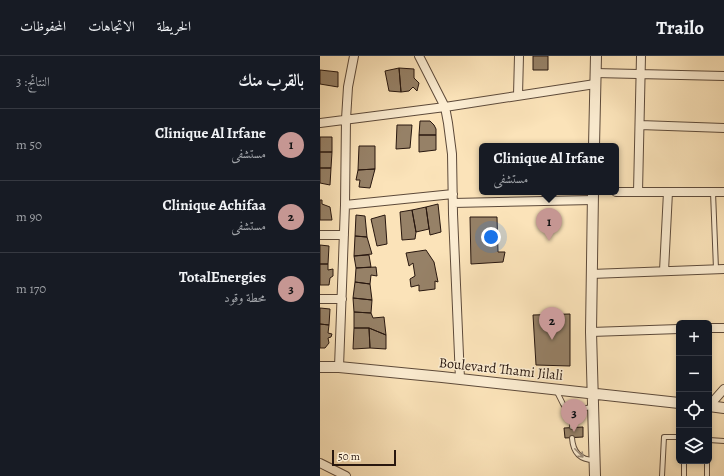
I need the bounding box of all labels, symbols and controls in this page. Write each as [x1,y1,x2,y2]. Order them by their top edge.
text: Trailo [656,15,704,41]
text: المحفوظات [20,17,66,36]
text: الاتجاهات [88,17,135,36]
text: الخريطة [157,17,191,36]
text: بالقرب منك [238,69,304,92]
text: النتائج: 3 [16,73,50,90]
text: Clinique Al Irfane [155,123,266,143]
text: 50 m [16,136,42,153]
text: 1 [289,136,293,153]
popup [479,143,619,195]
text: مستشفى [231,145,266,162]
text: Clinique Al Irfane [494,148,604,168]
text: مستشفى [494,170,528,187]
text: Clinique Achifaa [163,195,266,215]
text: 90 m [16,208,42,225]
text: 2 [288,208,294,225]
pin: 1 [536,208,562,241]
text: مستشفى [231,217,266,234]
your location [481,227,501,247]
text: TotalEnergies [179,267,266,287]
text: 170 m [16,280,46,297]
text: 3 [288,280,294,297]
text: محطة وقود [224,289,266,306]
pin: 2 [539,307,565,340]
map controls [676,320,712,464]
button: + [676,320,712,356]
street label: Boulevard Thami Jilali [438,353,564,385]
button: − [676,356,712,392]
button: locate [676,392,712,428]
pin: 3 [561,399,587,432]
button: layers [676,428,712,464]
scale bar [332,448,396,467]
text: 50 m [338,449,360,464]
one-way arrow [574,449,584,458]

